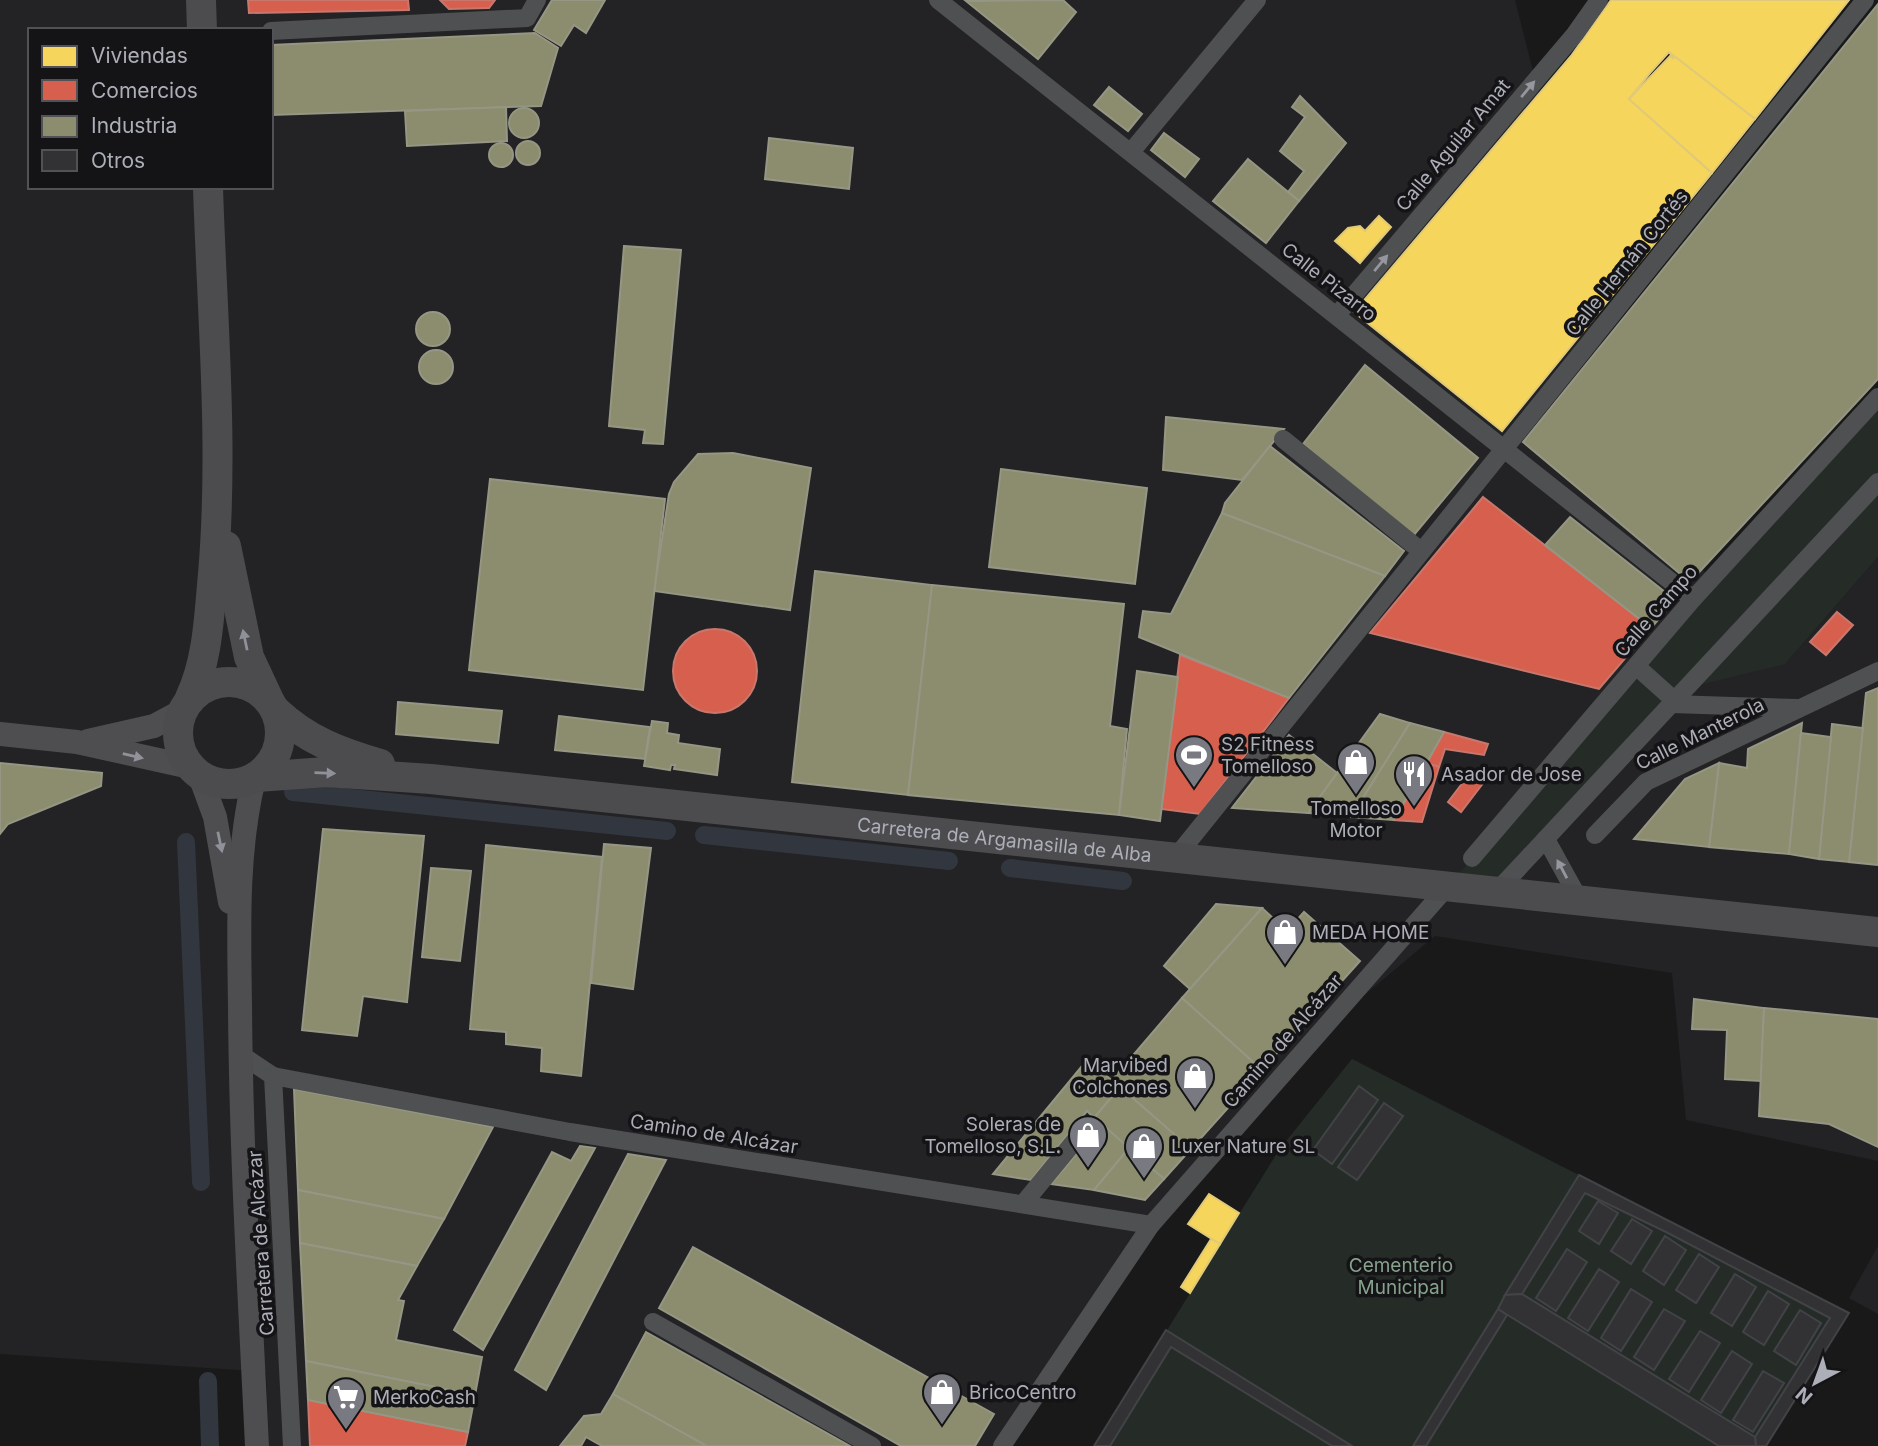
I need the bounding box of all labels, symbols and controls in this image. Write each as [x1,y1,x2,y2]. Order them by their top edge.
legend [28,28,273,189]
text: Viviendas [91,43,188,68]
street label: Calle Aguilar Amat [1391,74,1515,216]
text: Comercios [91,78,198,103]
one-way arrow [1520,81,1535,98]
text: Industria [91,113,177,138]
text: Otros [91,148,145,173]
street label: Calle Hernán Cortés [1561,185,1693,341]
street label: Calle Pizarro [1277,238,1381,326]
one-way arrow [1373,254,1389,272]
street label: Calle Campo [1610,560,1702,662]
one-way arrow [239,629,250,651]
street label: Calle Manterola [1632,693,1768,775]
place label: S2 Fitness Tomelloso [1221,733,1315,778]
sports icon: S2 Fitness Tomelloso [1173,734,1215,789]
shop icon: Tomelloso Motor [1335,741,1377,796]
one-way arrow [122,750,144,761]
restaurant icon: Asador de Jose [1393,753,1435,808]
place label: Asador de Jose [1441,763,1582,786]
one-way arrow [314,767,336,778]
place label: Tomelloso Motor [1310,797,1402,842]
street label: Carretera de Argamasilla de Alba [856,813,1153,867]
one-way arrow [214,831,225,853]
one-way arrow [1557,858,1569,878]
shop icon: MEDA HOME [1264,911,1306,966]
place label: MEDA HOME [1312,921,1429,944]
street label: Camino de Alcázar [1219,969,1347,1113]
place label: Marvibed Colchones [1072,1054,1168,1099]
shop icon: Marvibed Colchones [1174,1055,1216,1110]
street label: Camino de Alcázar [628,1109,800,1159]
place label: Soleras de Tomelloso, S.L. [924,1113,1061,1158]
shop icon: Soleras de Tomelloso, S.L. [1067,1114,1109,1169]
shop icon: Luxer Nature SL [1123,1125,1165,1180]
place label: Luxer Nature SL [1171,1135,1315,1158]
street label: Carretera de Alcázar [243,1149,279,1337]
park label: Cementerio Municipal [1349,1254,1453,1299]
north arrow [1780,1348,1850,1418]
shop icon: BricoCentro [921,1371,963,1426]
supermarket icon: MerkoCash [325,1376,367,1431]
place label: BricoCentro [969,1381,1076,1404]
text: N [1791,1382,1817,1409]
place label: MerkoCash [373,1386,476,1409]

